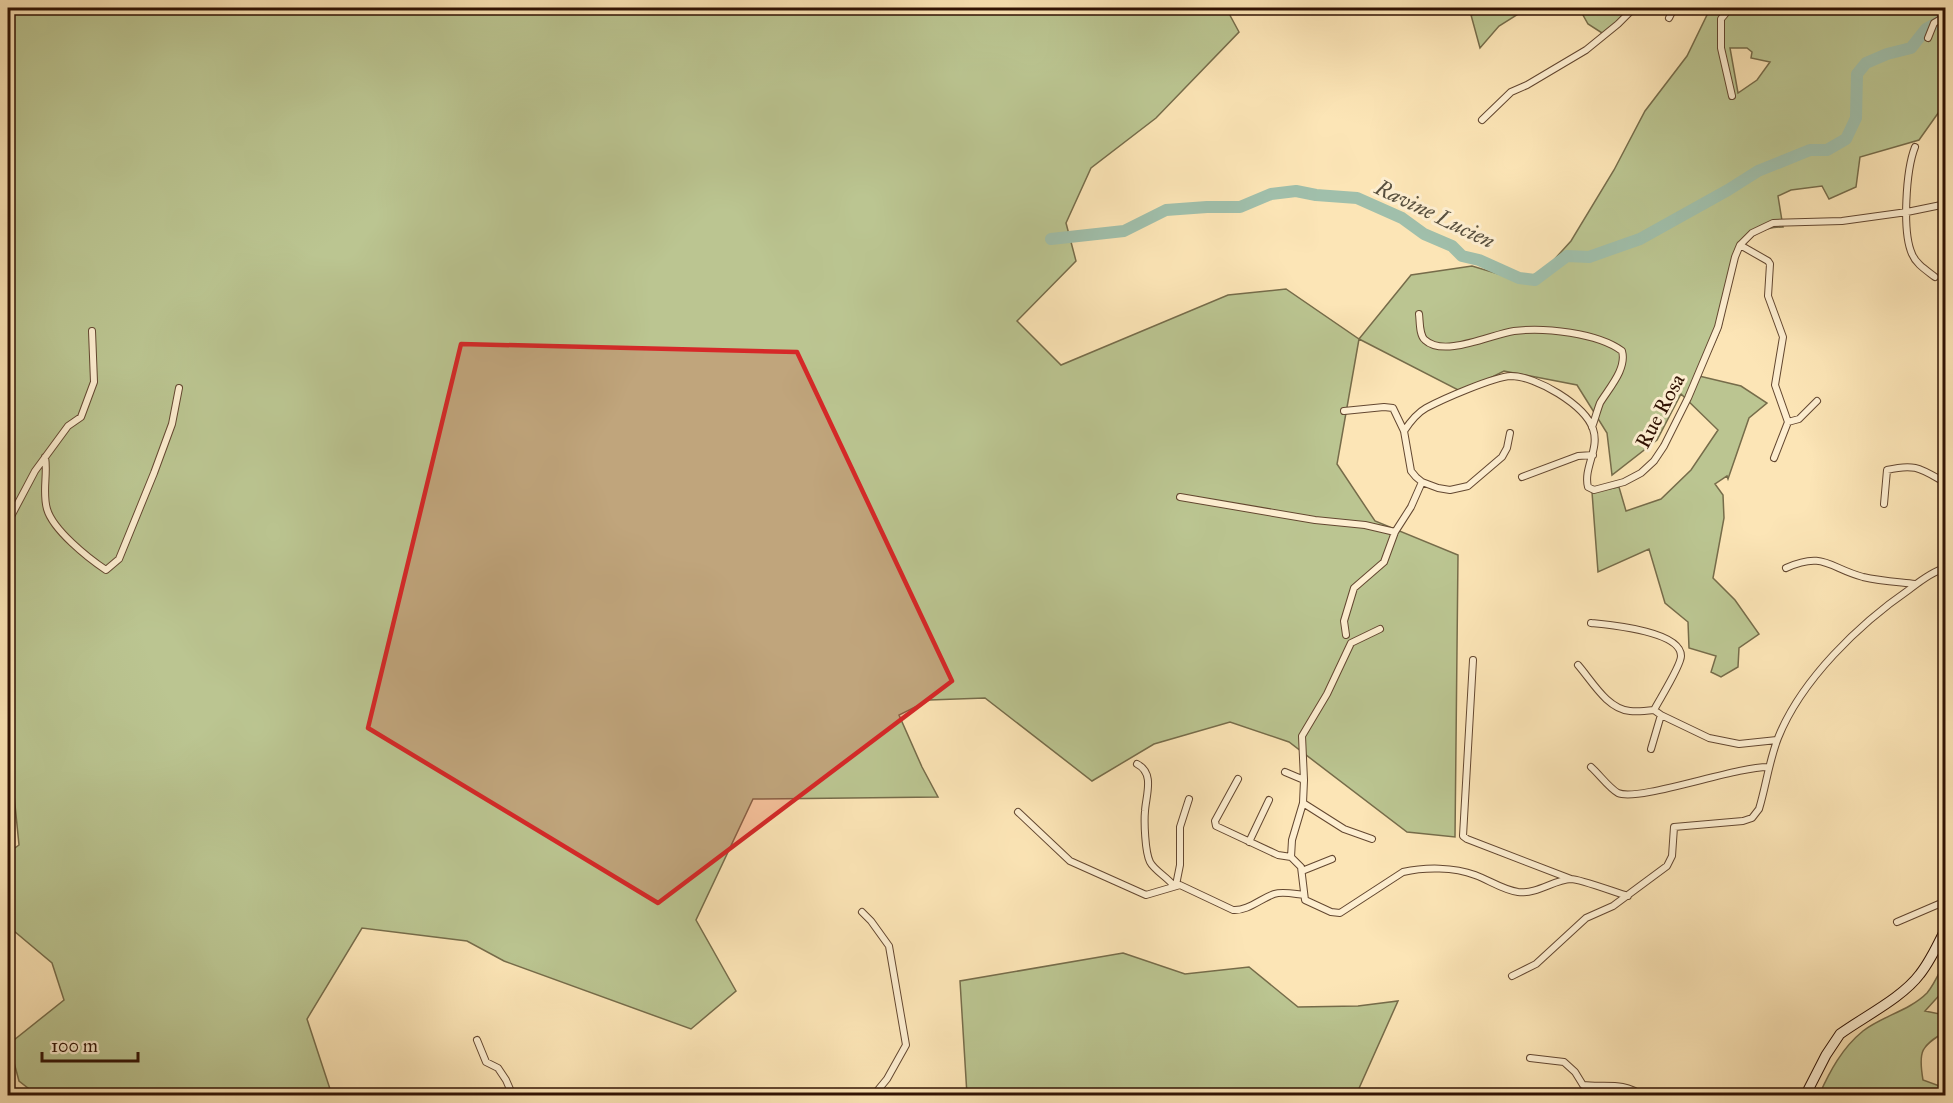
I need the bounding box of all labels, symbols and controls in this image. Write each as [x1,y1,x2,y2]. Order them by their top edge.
water label: Ravine Lucien [1370,173,1500,255]
street label: Rue Rosa [1630,369,1691,453]
scale bar [42,1025,138,1063]
text: 100 m [51,1035,98,1057]

